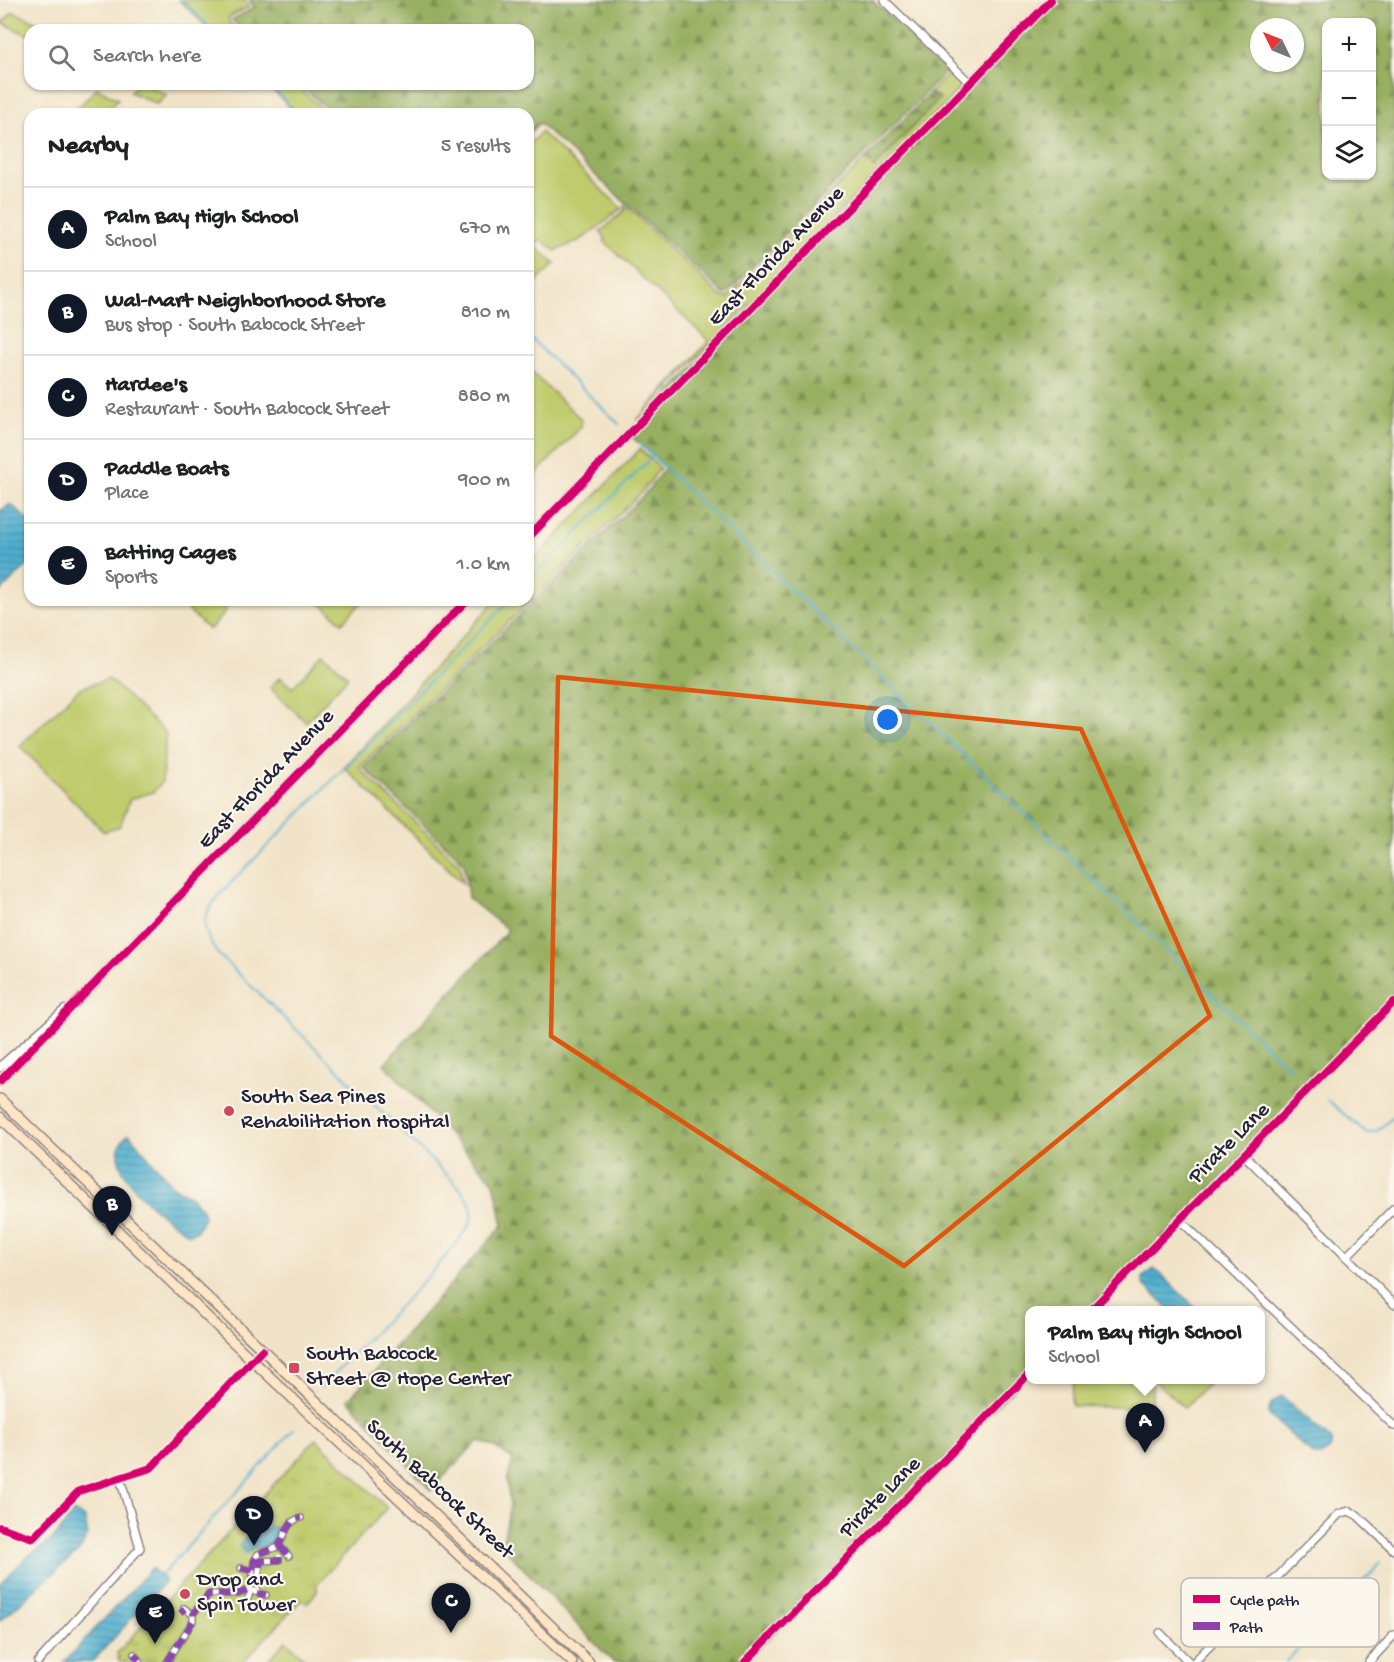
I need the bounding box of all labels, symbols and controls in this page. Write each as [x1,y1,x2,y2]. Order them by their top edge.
north arrow [1250,18,1304,72]
map controls [1322,18,1376,180]
button: + [1322,18,1376,72]
search box [24,24,534,90]
icon: search [45,41,78,74]
text: Search here [93,44,201,70]
button: − [1322,72,1376,126]
button: layers [1322,126,1376,180]
text: Nearby [48,132,129,163]
text: 5 results [441,136,510,159]
street label: East Florida Avenue [703,181,851,332]
text: Palm Bay High School [105,205,299,231]
text: A [62,218,73,241]
text: 670 m [459,218,510,241]
text: School [105,231,157,254]
text: Wal-Mart Neighborhood Store [105,289,385,315]
text: B [62,302,73,325]
text: 810 m [461,302,510,325]
text: Bus stop · South Babcock Street [105,315,364,338]
text: Hardee's [105,373,187,399]
text: C [62,386,73,409]
text: 880 m [458,386,510,409]
text: Restaurant · South Babcock Street [105,399,389,422]
text: Paddle Boats [105,457,229,483]
text: D [61,470,74,493]
text: 900 m [458,470,510,493]
text: Place [105,483,149,506]
text: Batting Cages [105,541,235,567]
text: E [61,554,74,577]
text: 1.0 km [456,554,510,577]
text: Sports [105,567,157,590]
street label: East Florida Avenue [193,704,341,855]
your location [873,705,902,734]
place label: South Sea Pines Rehabilitation Hospital [241,1085,450,1136]
street label: Pirate Lane [1183,1097,1277,1191]
marker: South Sea Pines Rehabilitation Hospital [222,1104,236,1118]
pin: B [92,1186,132,1236]
popup [1025,1306,1265,1384]
text: Palm Bay High School [1048,1321,1242,1347]
place label: South Babcock Street @ Hope Center [306,1342,512,1393]
text: School [1048,1347,1100,1370]
marker: South Babcock Street @ Hope Center [287,1361,301,1375]
pin: A [1126,1404,1164,1453]
street label: South Babcock Street [360,1415,520,1567]
street label: Pirate Lane [834,1451,928,1545]
pin: D [234,1496,274,1546]
place label: Drop and Spin Tower [195,1568,297,1619]
legend [1181,1578,1379,1647]
pin: C [432,1584,470,1633]
marker: Drop and Spin Tower [178,1587,192,1601]
text: Cycle path [1230,1593,1300,1612]
pin: E [136,1594,174,1644]
text: Path [1229,1620,1263,1639]

